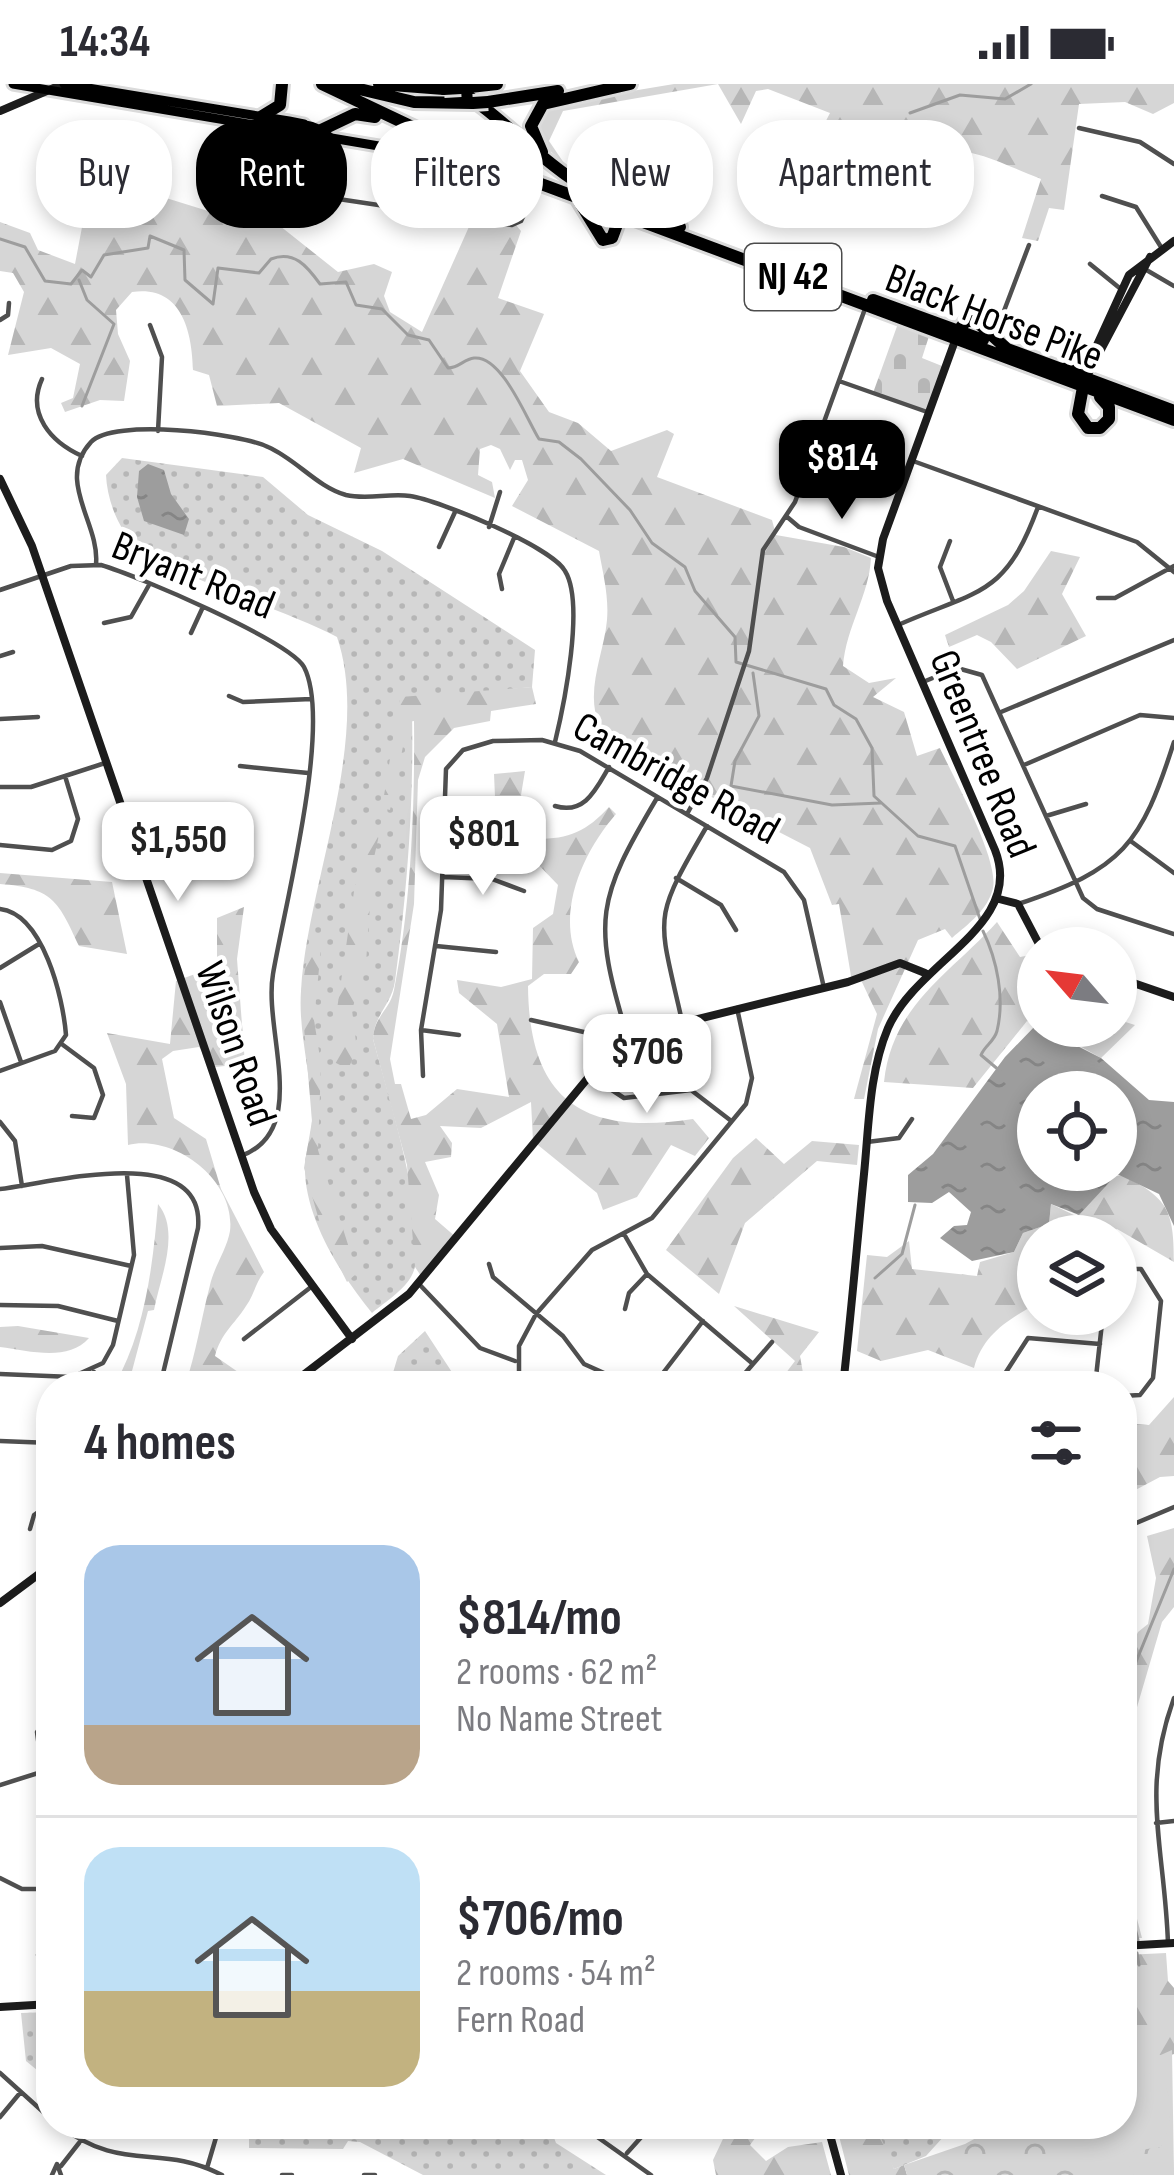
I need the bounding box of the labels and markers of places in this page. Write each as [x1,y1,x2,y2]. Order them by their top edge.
pin: $814 [771,420,913,522]
pin: $801 [412,796,554,898]
pin: $1,550 [80,802,276,904]
pin: $706 [576,1014,718,1116]

